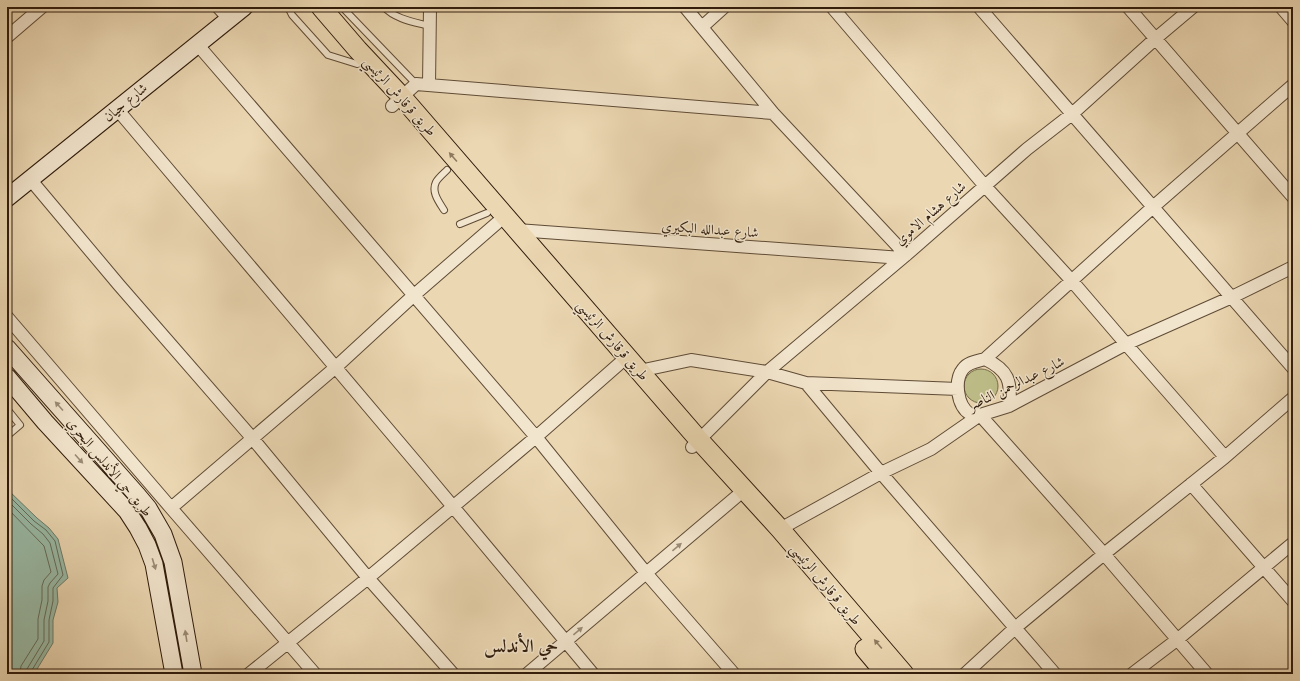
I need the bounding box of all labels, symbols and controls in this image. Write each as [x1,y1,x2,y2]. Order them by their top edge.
street label: طريق قرقارش الرئيسي [356,52,441,143]
street label: شارع جيان [99,79,153,128]
one-way arrow [448,152,458,162]
street label: شارع هشام الاموي [891,177,972,252]
street label: شارع عبدالله البكيري [661,217,759,244]
street label: طريق قرقارش الرئيسي [569,296,653,387]
street label: شارع عبدالرحمن الناصر [963,352,1068,418]
one-way arrow [54,401,63,411]
street label: طريق حي الأندلس البحري [61,413,157,522]
one-way arrow [74,454,84,464]
street label: طريق قرقارش الرئيسي [783,539,866,632]
one-way arrow [672,542,683,551]
one-way arrow [151,558,157,570]
one-way arrow [573,626,584,635]
one-way arrow [183,629,189,642]
district label: حي الأندلس [484,632,558,661]
one-way arrow [874,639,883,650]

